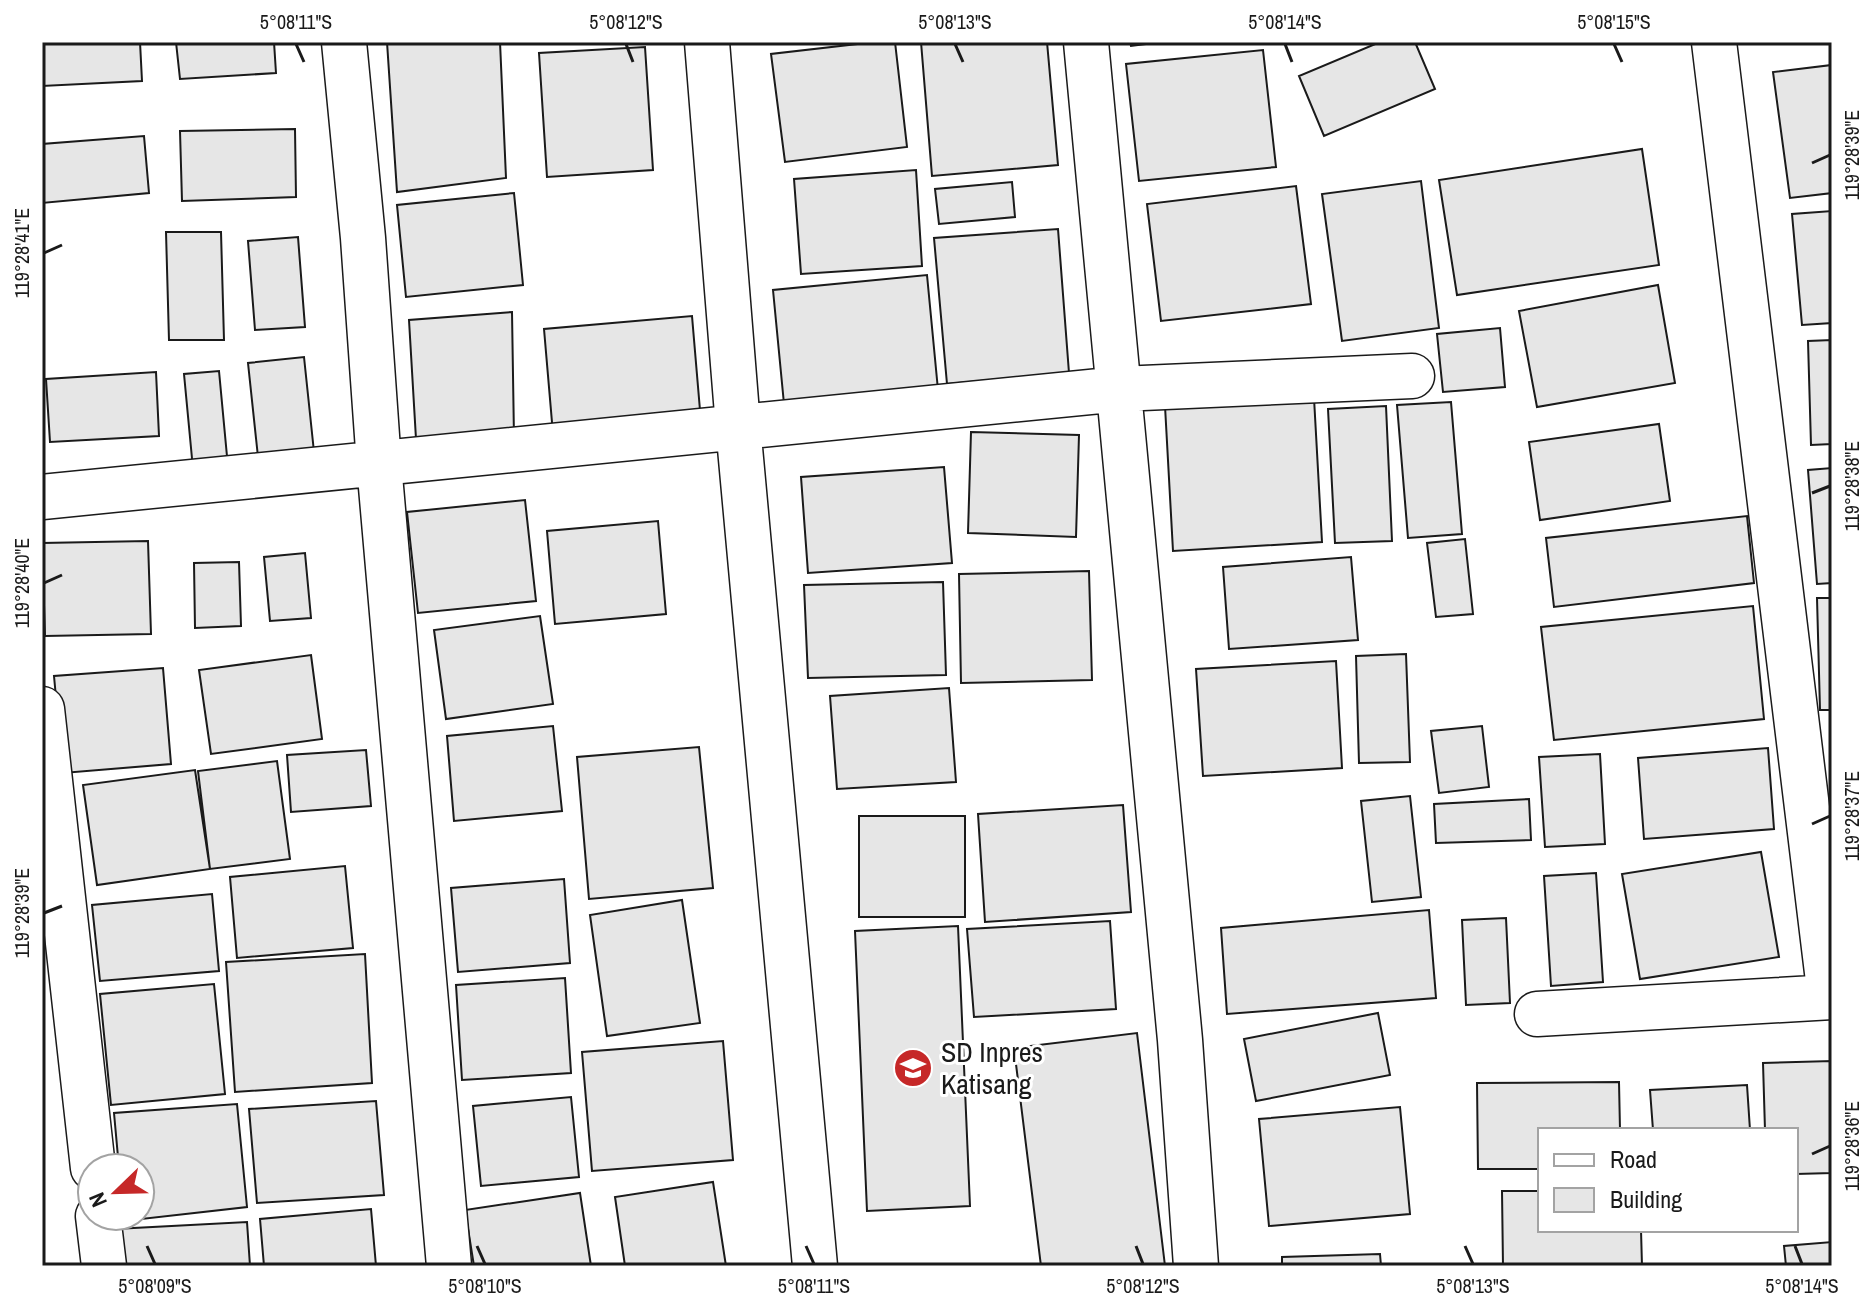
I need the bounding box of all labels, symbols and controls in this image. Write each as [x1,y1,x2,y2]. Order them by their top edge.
text: 5°08'11"S [260,8,332,35]
text: 5°08'12"S [589,8,663,35]
text: 5°08'13"S [918,8,992,35]
text: 5°08'14"S [1248,8,1322,35]
text: 5°08'15"S [1577,8,1651,35]
text: 119°28'39"E [1838,110,1865,200]
text: 119°28'41"E [8,208,35,298]
text: 119°28'38"E [1838,441,1865,531]
text: 119°28'40"E [8,538,35,628]
text: 119°28'37"E [1838,771,1865,861]
text: 119°28'39"E [8,868,35,958]
place label: SD Inpres Katisang [941,1033,1043,1103]
school or university icon: SD Inpres Katisang [892,1047,934,1089]
text: 119°28'36"E [1838,1101,1865,1191]
legend [1538,1128,1798,1232]
text: Road [1610,1143,1657,1175]
north arrow [76,1152,156,1232]
text: Building [1610,1183,1682,1215]
text: N [81,1188,114,1212]
text: 5°08'09"S [118,1272,192,1299]
text: 5°08'10"S [448,1272,522,1299]
text: 5°08'11"S [778,1272,850,1299]
text: 5°08'12"S [1106,1272,1180,1299]
text: 5°08'13"S [1436,1272,1510,1299]
text: 5°08'14"S [1765,1272,1839,1299]

